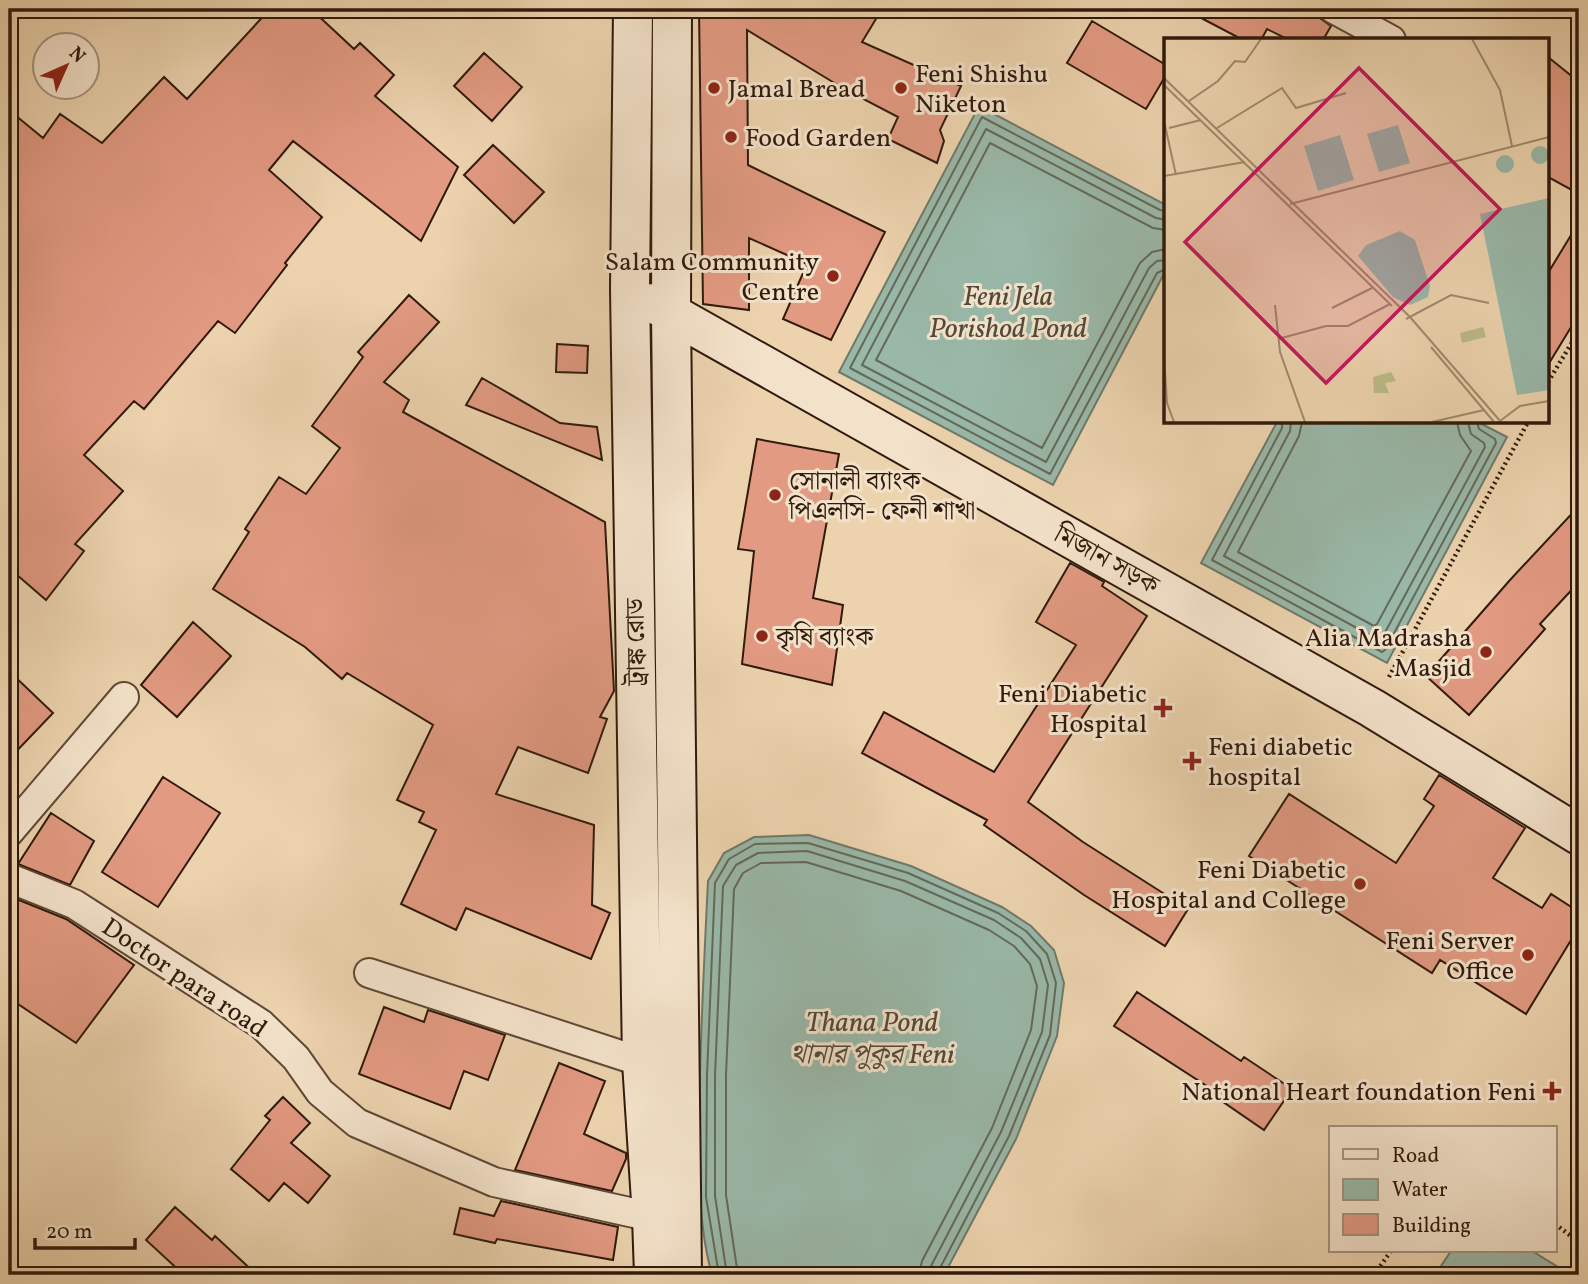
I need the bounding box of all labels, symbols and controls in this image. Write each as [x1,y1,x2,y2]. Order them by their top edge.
north arrow [32,32,102,102]
inset map [1164,38,1550,424]
text: N [63,41,91,70]
place label: Feni Shishu Niketon [915,57,1048,123]
place label: Jamal Bread [728,72,865,108]
marker: Jamal Bread [706,80,722,96]
marker: Feni Shishu Niketon [893,80,909,96]
place label: Food Garden [745,121,891,157]
marker: Food Garden [723,129,739,145]
place label: Salam Community Centre [605,245,819,311]
marker: Salam Community Centre [825,268,841,284]
water label: Feni Jela Porishod Pond [929,278,1087,349]
place label: সোনালী ব্যাংক পিএলসি- ফেনী শাখা [788,464,975,530]
marker: সোনালী ব্যাংক পিএলসি- ফেনী শাখা [767,487,783,503]
street label: মিজান সড়ক [1046,517,1166,605]
street label: ট্রাঙ্ক রোড [618,597,656,687]
place label: কৃষি ব্যাংক [775,620,875,656]
place label: Alia Madrasha Masjid [1305,621,1472,687]
marker: কৃষি ব্যাংক [754,628,770,644]
marker: Alia Madrasha Masjid [1478,644,1494,660]
place label: Feni Diabetic Hospital [998,677,1147,743]
marker: Feni Diabetic Hospital [1153,698,1173,718]
place label: Feni diabetic hospital [1208,730,1353,796]
marker: Feni diabetic hospital [1182,751,1202,771]
place label: Feni Diabetic Hospital and College [1111,853,1346,919]
marker: Feni Diabetic Hospital and College [1352,876,1368,892]
street label: Doctor para road [94,910,274,1047]
place label: Feni Server Office [1386,924,1514,990]
marker: Feni Server Office [1520,947,1536,963]
water label: Thana Pond থানার পুকুর Feni [790,1004,955,1075]
place label: National Heart foundation Feni [1181,1075,1536,1111]
marker: National Heart foundation Feni [1542,1081,1562,1101]
legend [1329,1126,1556,1252]
text: Road [1392,1142,1439,1171]
text: Water [1392,1176,1448,1205]
scale bar [35,1207,135,1251]
text: Building [1392,1212,1471,1241]
text: 20 m [46,1218,92,1247]

